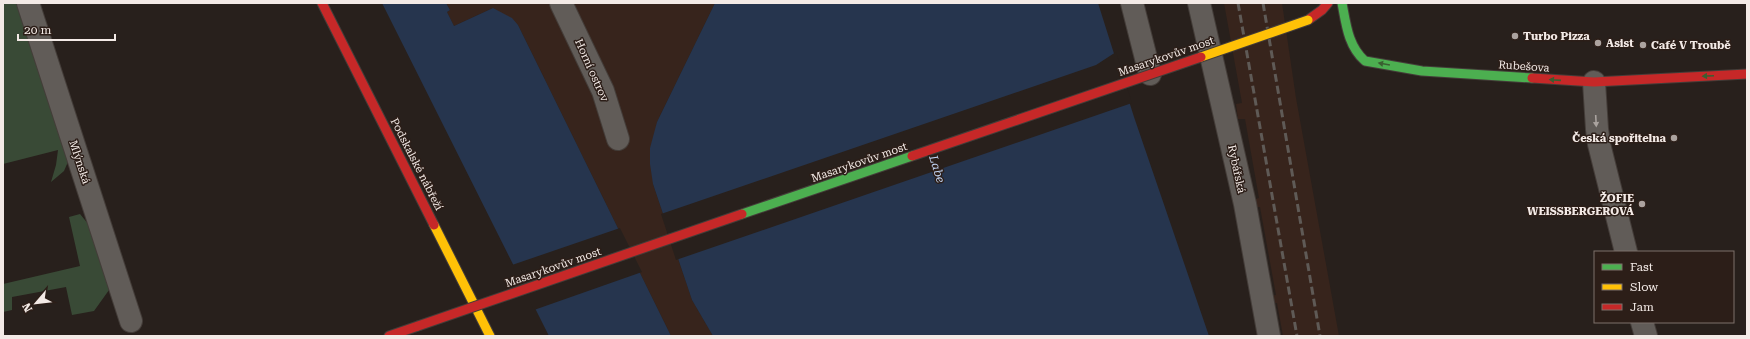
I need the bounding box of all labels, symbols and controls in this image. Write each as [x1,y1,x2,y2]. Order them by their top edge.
scale bar [18,16,115,42]
text: 20 m [24,23,51,37]
place label: Turbo Pizza [1523,30,1590,43]
marker: Turbo Pizza [1510,31,1520,41]
street label: Masarykovův most [1117,34,1216,79]
street label: Horní ostrov [572,37,611,104]
place label: Asist [1606,37,1634,50]
marker: Asist [1593,38,1603,48]
place label: Café V Troubě [1651,39,1731,52]
marker: Café V Troubě [1638,40,1648,50]
street label: Rubešova [1498,58,1550,75]
one-way arrow [1378,61,1390,67]
one-way arrow [1702,73,1714,80]
one-way arrow [1549,76,1561,83]
one-way arrow [1593,115,1600,127]
street label: Podskalské nábřeží [388,116,446,213]
place label: Česká spořitelna [1572,131,1667,145]
marker: Česká spořitelna [1669,133,1679,143]
street label: Mlýnská [66,139,93,186]
street label: Masarykovův most [810,140,909,185]
street label: Rybářská [1225,144,1248,195]
water label: Labe [926,153,948,184]
place label: ŽOFIE WEISSBERGEROVÁ [1527,191,1634,218]
marker: ŽOFIE WEISSBERGEROVÁ [1637,199,1647,209]
street label: Masarykovův most [504,245,603,290]
legend [1594,251,1734,323]
text: Fast [1630,260,1654,274]
text: Slow [1630,280,1658,294]
north arrow [16,283,56,323]
text: N [20,300,35,314]
text: Jam [1630,300,1654,314]

